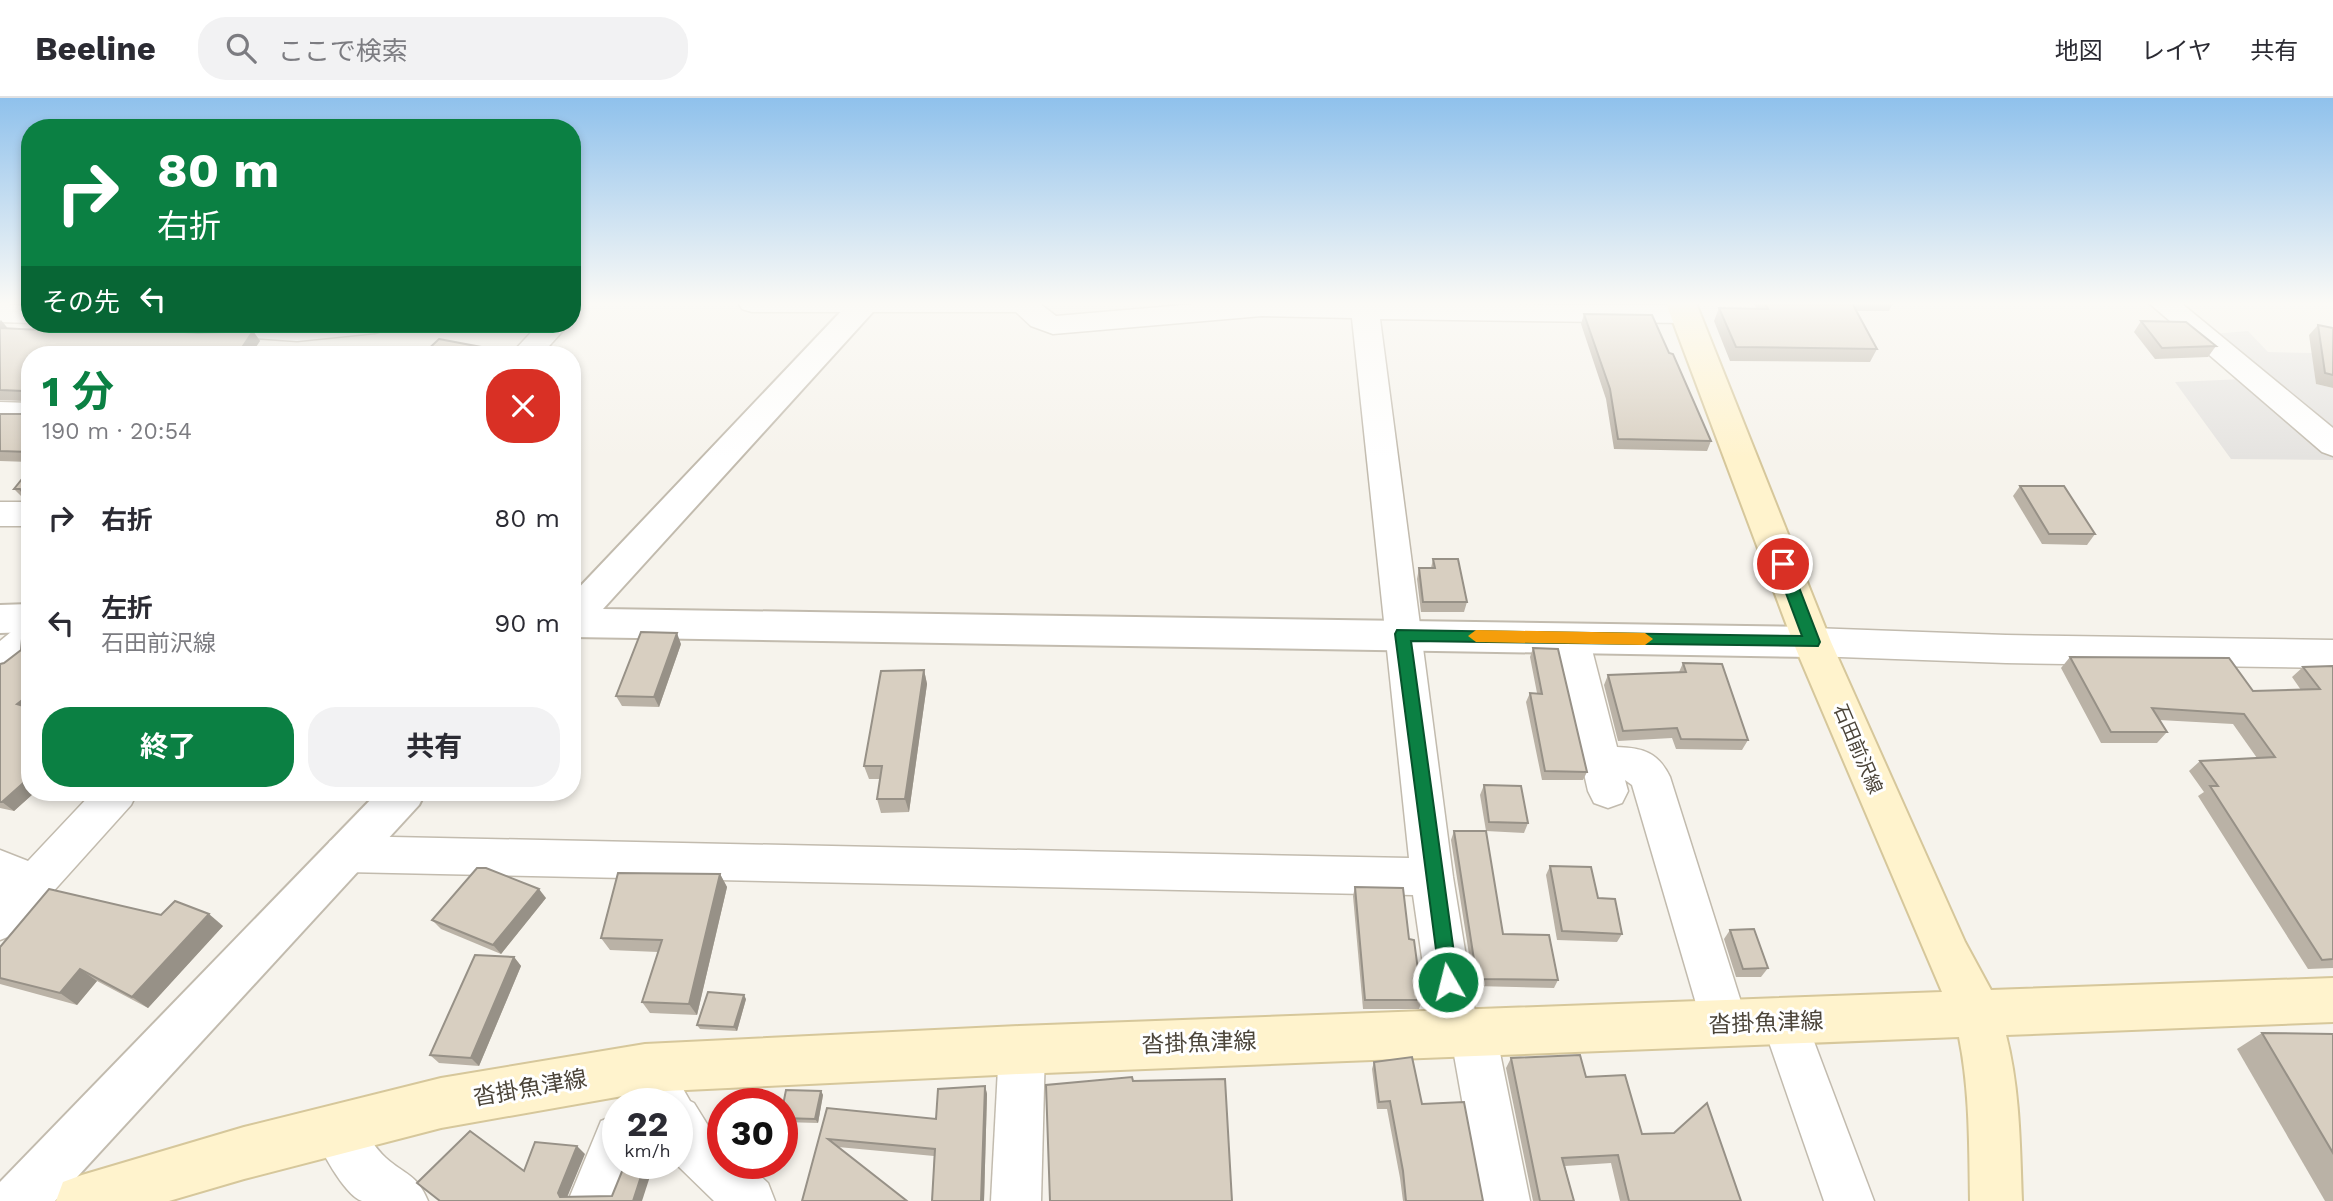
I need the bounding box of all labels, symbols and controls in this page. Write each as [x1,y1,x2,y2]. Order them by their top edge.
search box [198,17,688,80]
text: Beeline [35,29,156,68]
icon: search [222,29,260,67]
text: ここで検索 [278,36,408,66]
text: 地図 [2055,37,2103,65]
text: レイヤ [2141,37,2212,65]
text: 共有 [2250,37,2298,65]
text: 80 m [157,141,279,199]
icon: right [42,147,133,238]
text: 右折 [157,207,221,245]
icon: left [134,280,172,318]
text: その先 [42,287,120,317]
text: 1 分 [42,367,114,416]
button: close [486,369,560,443]
text: 190 m · 20:54 [42,418,192,445]
icon: right [42,499,80,537]
text: 80 m [494,503,560,533]
text: 右折 [101,505,153,535]
pin [1753,534,1813,594]
icon: arrive [1764,545,1802,583]
text: 左折 [101,593,153,623]
icon: left [42,604,80,642]
text: 90 m [494,608,560,638]
text: 石田前沢線 [101,630,216,657]
street label: 石田前沢線 [1829,701,1887,797]
button: 終了 [42,707,294,787]
button: 共有 [308,707,560,787]
position arrow [1411,945,1485,1019]
street label: 沓掛魚津線 [1708,1008,1824,1038]
street label: 沓掛魚津線 [1141,1028,1257,1058]
street label: 沓掛魚津線 [471,1065,589,1111]
speed limit sign: 30 [707,1088,798,1179]
text: 22 [627,1103,668,1145]
text: km/h [624,1140,671,1161]

